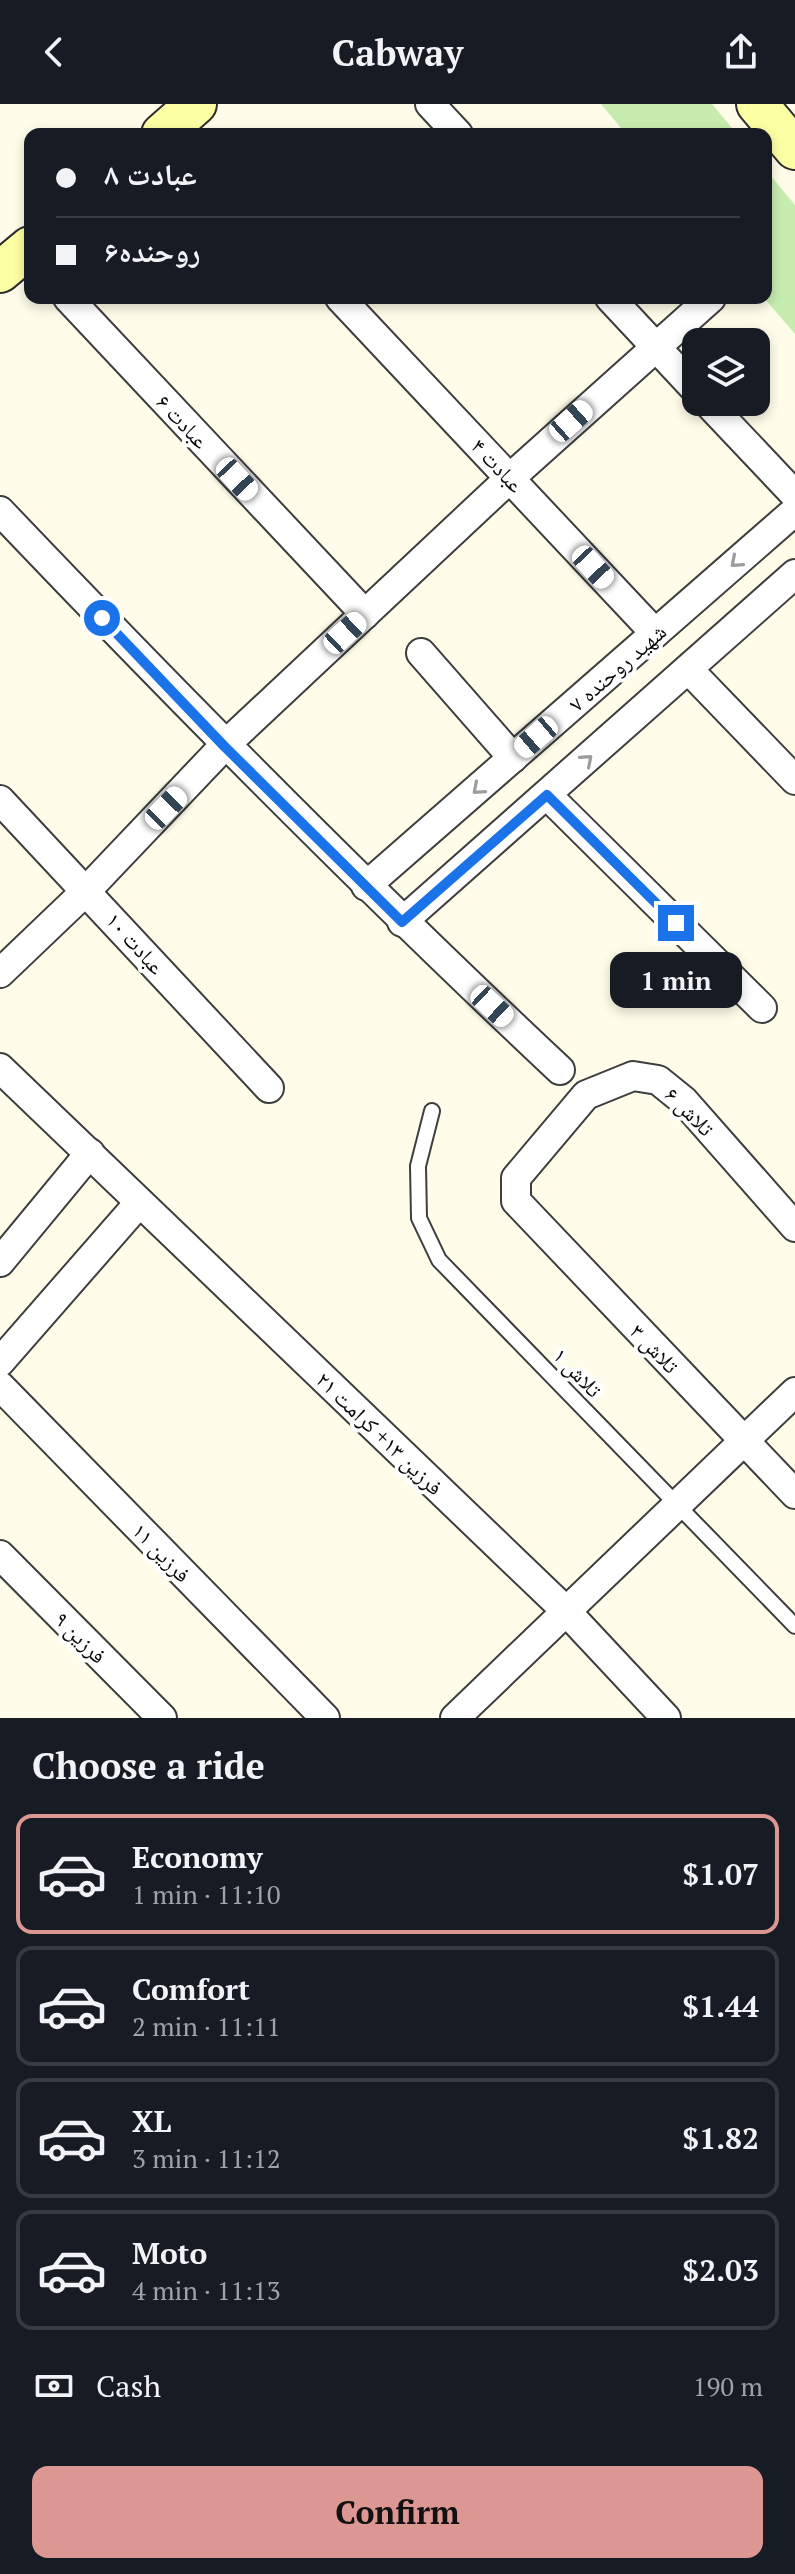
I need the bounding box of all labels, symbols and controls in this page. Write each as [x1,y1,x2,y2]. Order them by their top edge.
text: Cabway [332,29,463,76]
icon: back [32,30,76,74]
icon: share [719,30,763,74]
text: عبادت ۸ [104,154,197,194]
text: روحنده۶ [104,231,200,271]
map controls [682,328,770,416]
button: layers [682,328,770,416]
street label: عبادت ۶ [150,388,216,454]
car [545,396,597,446]
street label: عبادت ۴ [465,432,531,498]
car [212,453,262,505]
car [568,541,618,593]
one-way arrow [731,552,746,567]
route start [84,600,120,636]
car [319,608,371,658]
street label: شهید روحنده ۷ [562,617,672,717]
car [510,712,562,762]
one-way arrow [578,755,593,769]
one-way arrow [472,779,487,793]
car [141,782,191,834]
route end [658,905,694,941]
street label: عبادت ۱۰ [100,906,172,980]
callout: 1 min [610,951,742,1007]
text: 1 min [640,963,712,997]
car [466,981,518,1031]
street label: تلاش ۶ [659,1080,721,1142]
street label: تلاش ۳ [624,1317,686,1379]
street label: تلاش ۱ [547,1341,609,1403]
street label: فرزین ۱۳+ کرامت ۲۱ [310,1365,450,1501]
street label: فرزین ۱۱ [127,1516,197,1588]
street label: فرزین ۹ [49,1605,113,1669]
text: Choose a ride [32,1742,265,1789]
text: Economy [132,1837,263,1877]
icon: car [36,1838,108,1910]
text: $1.07 [682,1854,759,1894]
text: 1 min · 11:10 [132,1877,281,1911]
text: Comfort [132,1969,250,2009]
icon: car [36,1970,108,2042]
text: $1.44 [682,1986,759,2026]
text: 2 min · 11:11 [132,2009,281,2043]
text: XL [132,2101,171,2141]
icon: car [36,2102,108,2174]
text: $1.82 [682,2118,759,2158]
text: 3 min · 11:12 [132,2141,281,2175]
text: Moto [132,2233,207,2273]
icon: car [36,2234,108,2306]
text: $2.03 [682,2250,759,2290]
text: 4 min · 11:13 [132,2273,281,2307]
icon: cash [32,2364,76,2408]
text: Cash [96,2366,161,2406]
text: 190 m [693,2369,763,2403]
button: Confirm [32,2466,763,2558]

